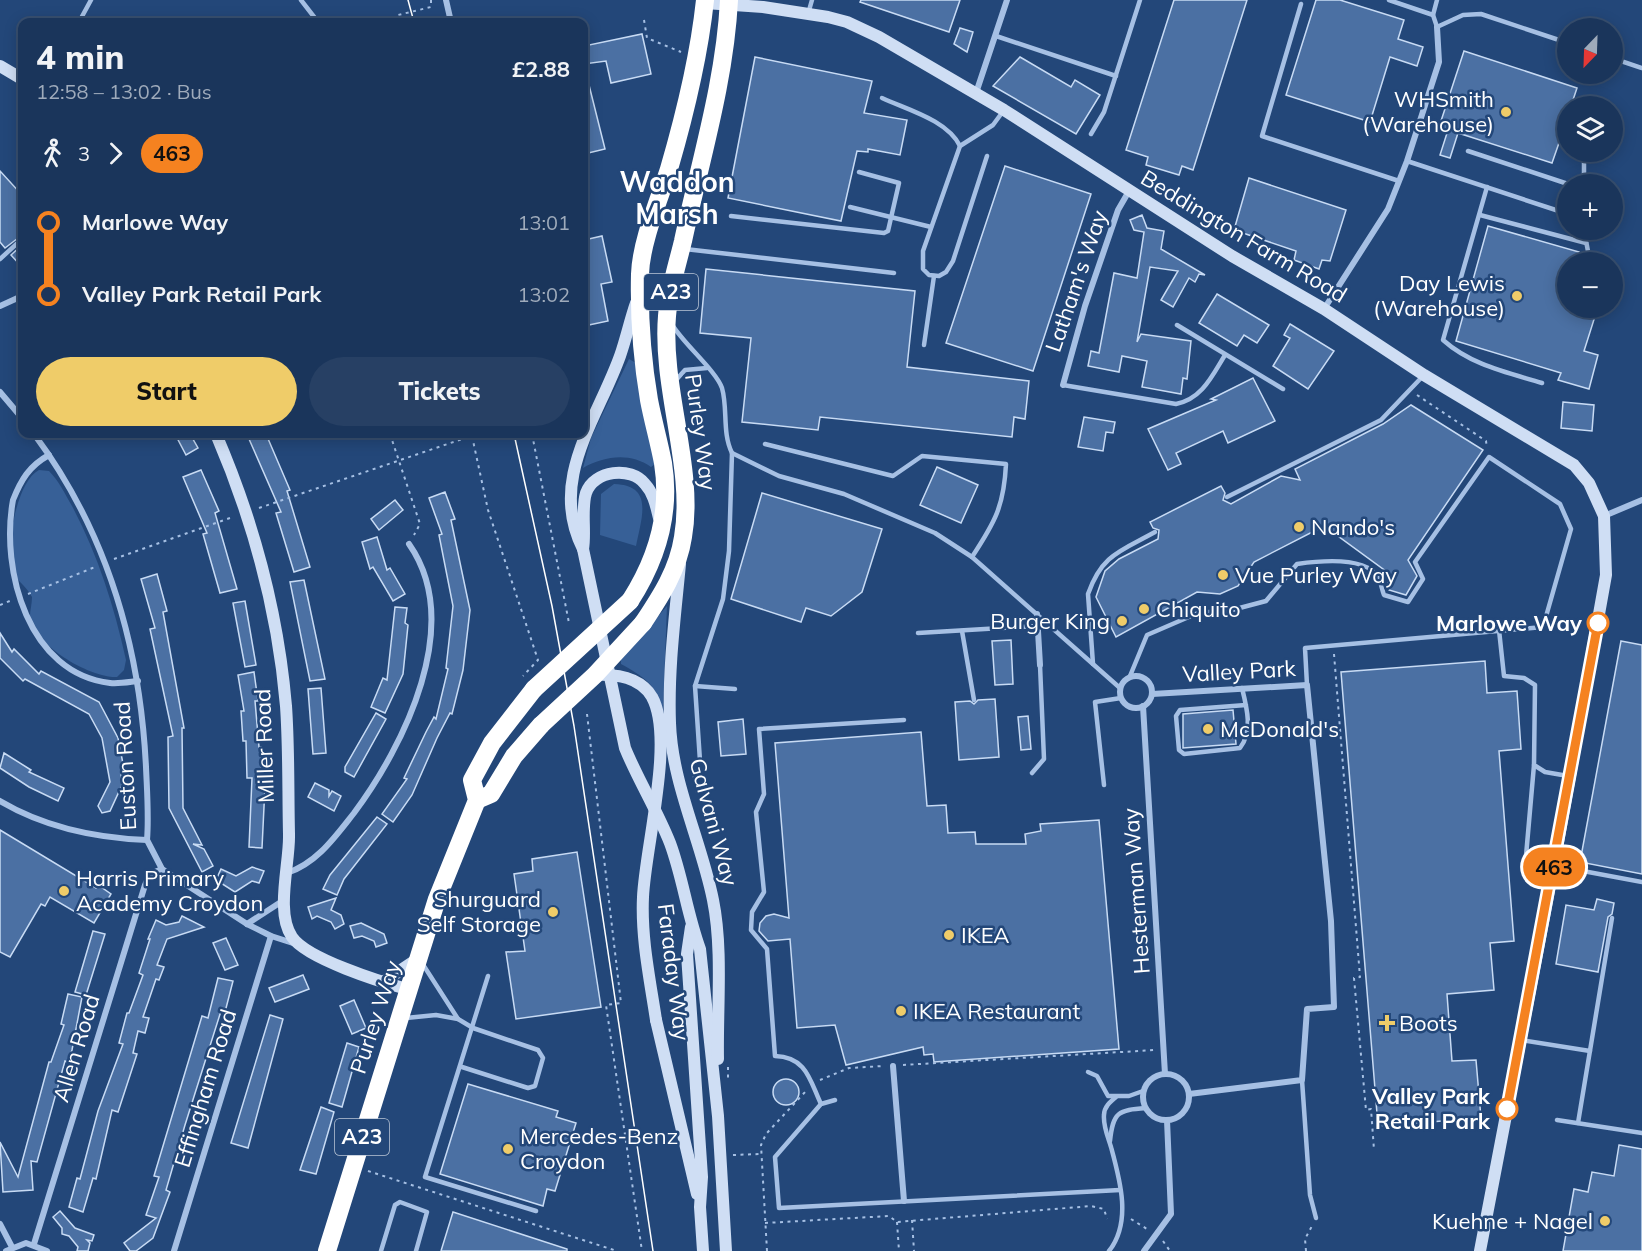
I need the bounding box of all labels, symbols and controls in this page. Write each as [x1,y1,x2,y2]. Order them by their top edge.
north arrow [1557,18,1623,84]
map controls [1557,18,1623,318]
text: 4 min [36,36,124,77]
text: £2.88 [512,55,570,83]
text: 12:58 – 13:02 · Bus [36,79,212,104]
place label: WHSmith (Warehouse) [1362,85,1494,138]
button: layers [1557,96,1623,162]
marker: WHSmith (Warehouse) [1499,105,1513,119]
icon: walk [36,137,69,170]
icon: forward [99,137,132,170]
text: 463 [153,140,191,166]
text: 3 [78,141,90,166]
street label: Beddington Farm Road [1136,163,1352,309]
district label: Waddon Marsh [619,164,735,231]
button: + [1557,174,1623,240]
street label: Latham's Way [1039,206,1113,355]
text: Marlowe Way [82,208,228,236]
text: 13:01 [517,210,570,235]
button: − [1557,252,1623,318]
place label: Day Lewis (Warehouse) [1373,269,1505,322]
road number: A23 [644,274,698,310]
text: Valley Park Retail Park [82,280,321,308]
text: 13:02 [517,282,570,307]
marker: Day Lewis (Warehouse) [1510,289,1524,303]
button: Start [36,357,297,426]
button: Tickets [309,357,570,426]
street label: Purley Way [679,372,723,492]
place label: Nando's [1311,513,1395,541]
marker: Nando's [1292,520,1306,534]
place label: Vue Purley Way [1235,561,1397,589]
marker: Vue Purley Way [1216,568,1230,582]
place label: Chiquito [1156,595,1240,623]
marker: Chiquito [1137,602,1151,616]
place label: Burger King [990,607,1110,635]
place label: Marlowe Way [1436,609,1582,637]
marker: Marlowe Way [1587,612,1609,634]
marker: Burger King [1115,614,1129,628]
street label: Valley Park [1182,654,1297,688]
street label: Miller Road [248,688,280,804]
street label: Euston Road [108,701,142,831]
place label: McDonald's [1220,715,1339,743]
marker: McDonald's [1201,722,1215,736]
street label: Galvani Way [684,755,745,889]
street label: Hesterman Way [1116,807,1156,975]
line badge: 463 [1520,848,1588,886]
text: 463 [1535,854,1573,880]
place label: Harris Primary Academy Croydon [76,864,263,917]
marker: Harris Primary Academy Croydon [57,884,71,898]
place label: Shurguard Self Storage [417,885,541,938]
street label: Faraday Way [652,902,696,1042]
marker: Shurguard Self Storage [546,905,560,919]
place label: IKEA [961,921,1009,949]
marker: IKEA [942,928,956,942]
street label: Purley Way [344,957,407,1077]
street label: Allen Road [46,991,106,1105]
place label: IKEA Restaurant [913,997,1080,1025]
marker: IKEA Restaurant [894,1004,908,1018]
street label: Effingham Road [168,1006,242,1170]
place label: Boots [1399,1009,1458,1037]
marker: Boots [1380,1016,1394,1030]
place label: Valley Park Retail Park [1371,1082,1491,1135]
marker: Valley Park Retail Park [1496,1098,1518,1120]
road number: A23 [335,1119,389,1155]
place label: Mercedes-Benz Croydon [520,1122,678,1175]
marker: Mercedes-Benz Croydon [501,1142,515,1156]
place label: Kuehne + Nagel [1432,1207,1593,1235]
marker: Kuehne + Nagel [1598,1214,1612,1228]

